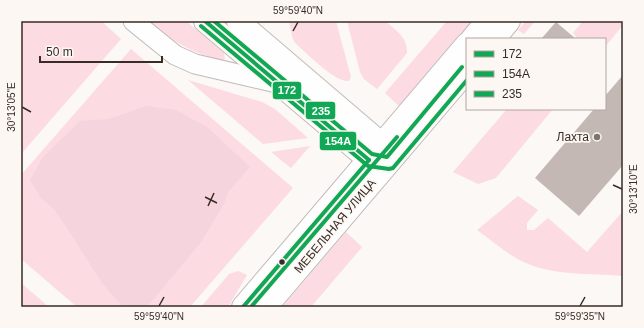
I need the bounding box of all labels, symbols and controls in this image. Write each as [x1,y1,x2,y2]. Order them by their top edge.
text: 59°59'40"N [273,5,323,16]
scale bar [40,38,162,64]
legend [466,38,606,110]
text: 50 m [46,45,73,59]
text: 172 [502,47,522,61]
text: 154А [502,67,530,81]
line badge: 172 [272,81,302,100]
text: 30°13'05"E [6,82,17,132]
text: 172 [278,84,296,96]
text: 235 [502,87,522,101]
line badge: 235 [305,101,336,120]
text: 235 [312,105,330,117]
place label: Лахта [557,130,589,144]
line badge: 154А [319,131,357,151]
marker: Лахта [592,132,602,142]
text: 154А [325,135,351,147]
text: 30°13'10"E [628,164,639,214]
street label: МЕБЕЛЬНАЯ УЛИЦА [291,176,379,276]
unlabelled marker [277,257,287,267]
text: 59°59'40"N [134,311,184,322]
text: 59°59'35"N [555,311,605,322]

